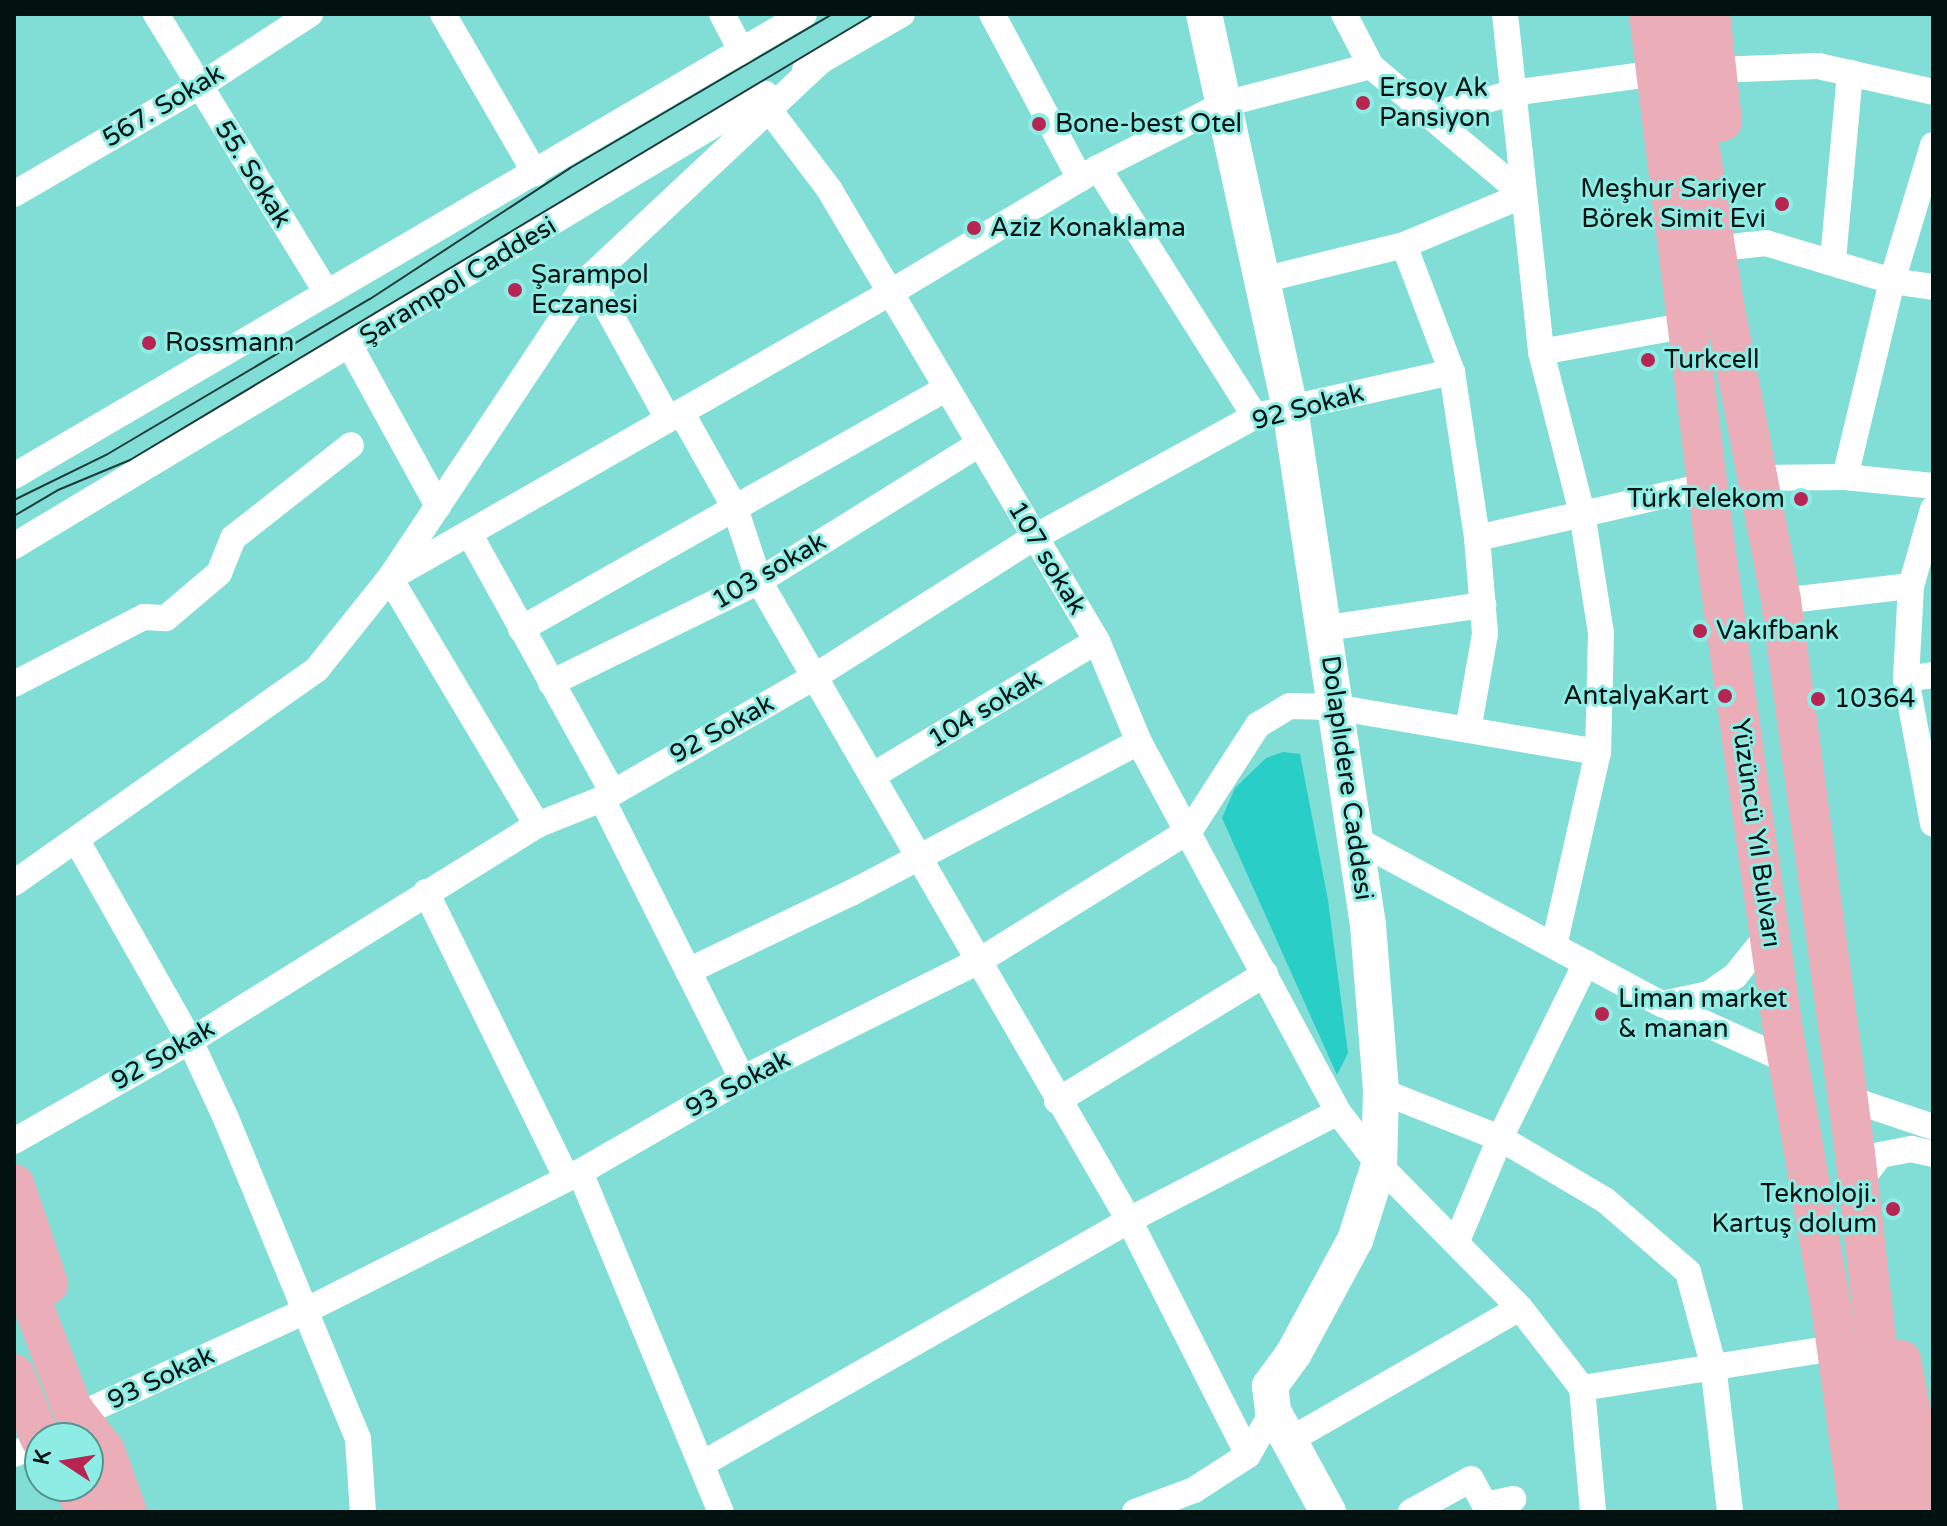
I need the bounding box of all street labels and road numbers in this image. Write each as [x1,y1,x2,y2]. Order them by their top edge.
street label: 567. Sokak [97,58,229,154]
street label: 55. Sokak [208,115,298,233]
street label: Şarampol Caddesi [354,210,562,352]
street label: 92 Sokak [1249,377,1367,437]
street label: 107 sokak [1001,496,1093,620]
street label: 103 sokak [706,526,832,616]
street label: Dolaplıdere Caddesi [1314,654,1380,902]
street label: 104 sokak [923,663,1047,755]
street label: 92 Sokak [665,688,779,770]
street label: Yüzüncü Yıl Bulvarı [1724,716,1788,950]
street label: 92 Sokak [106,1013,220,1097]
street label: 93 Sokak [680,1043,796,1125]
street label: 93 Sokak [103,1340,219,1416]

